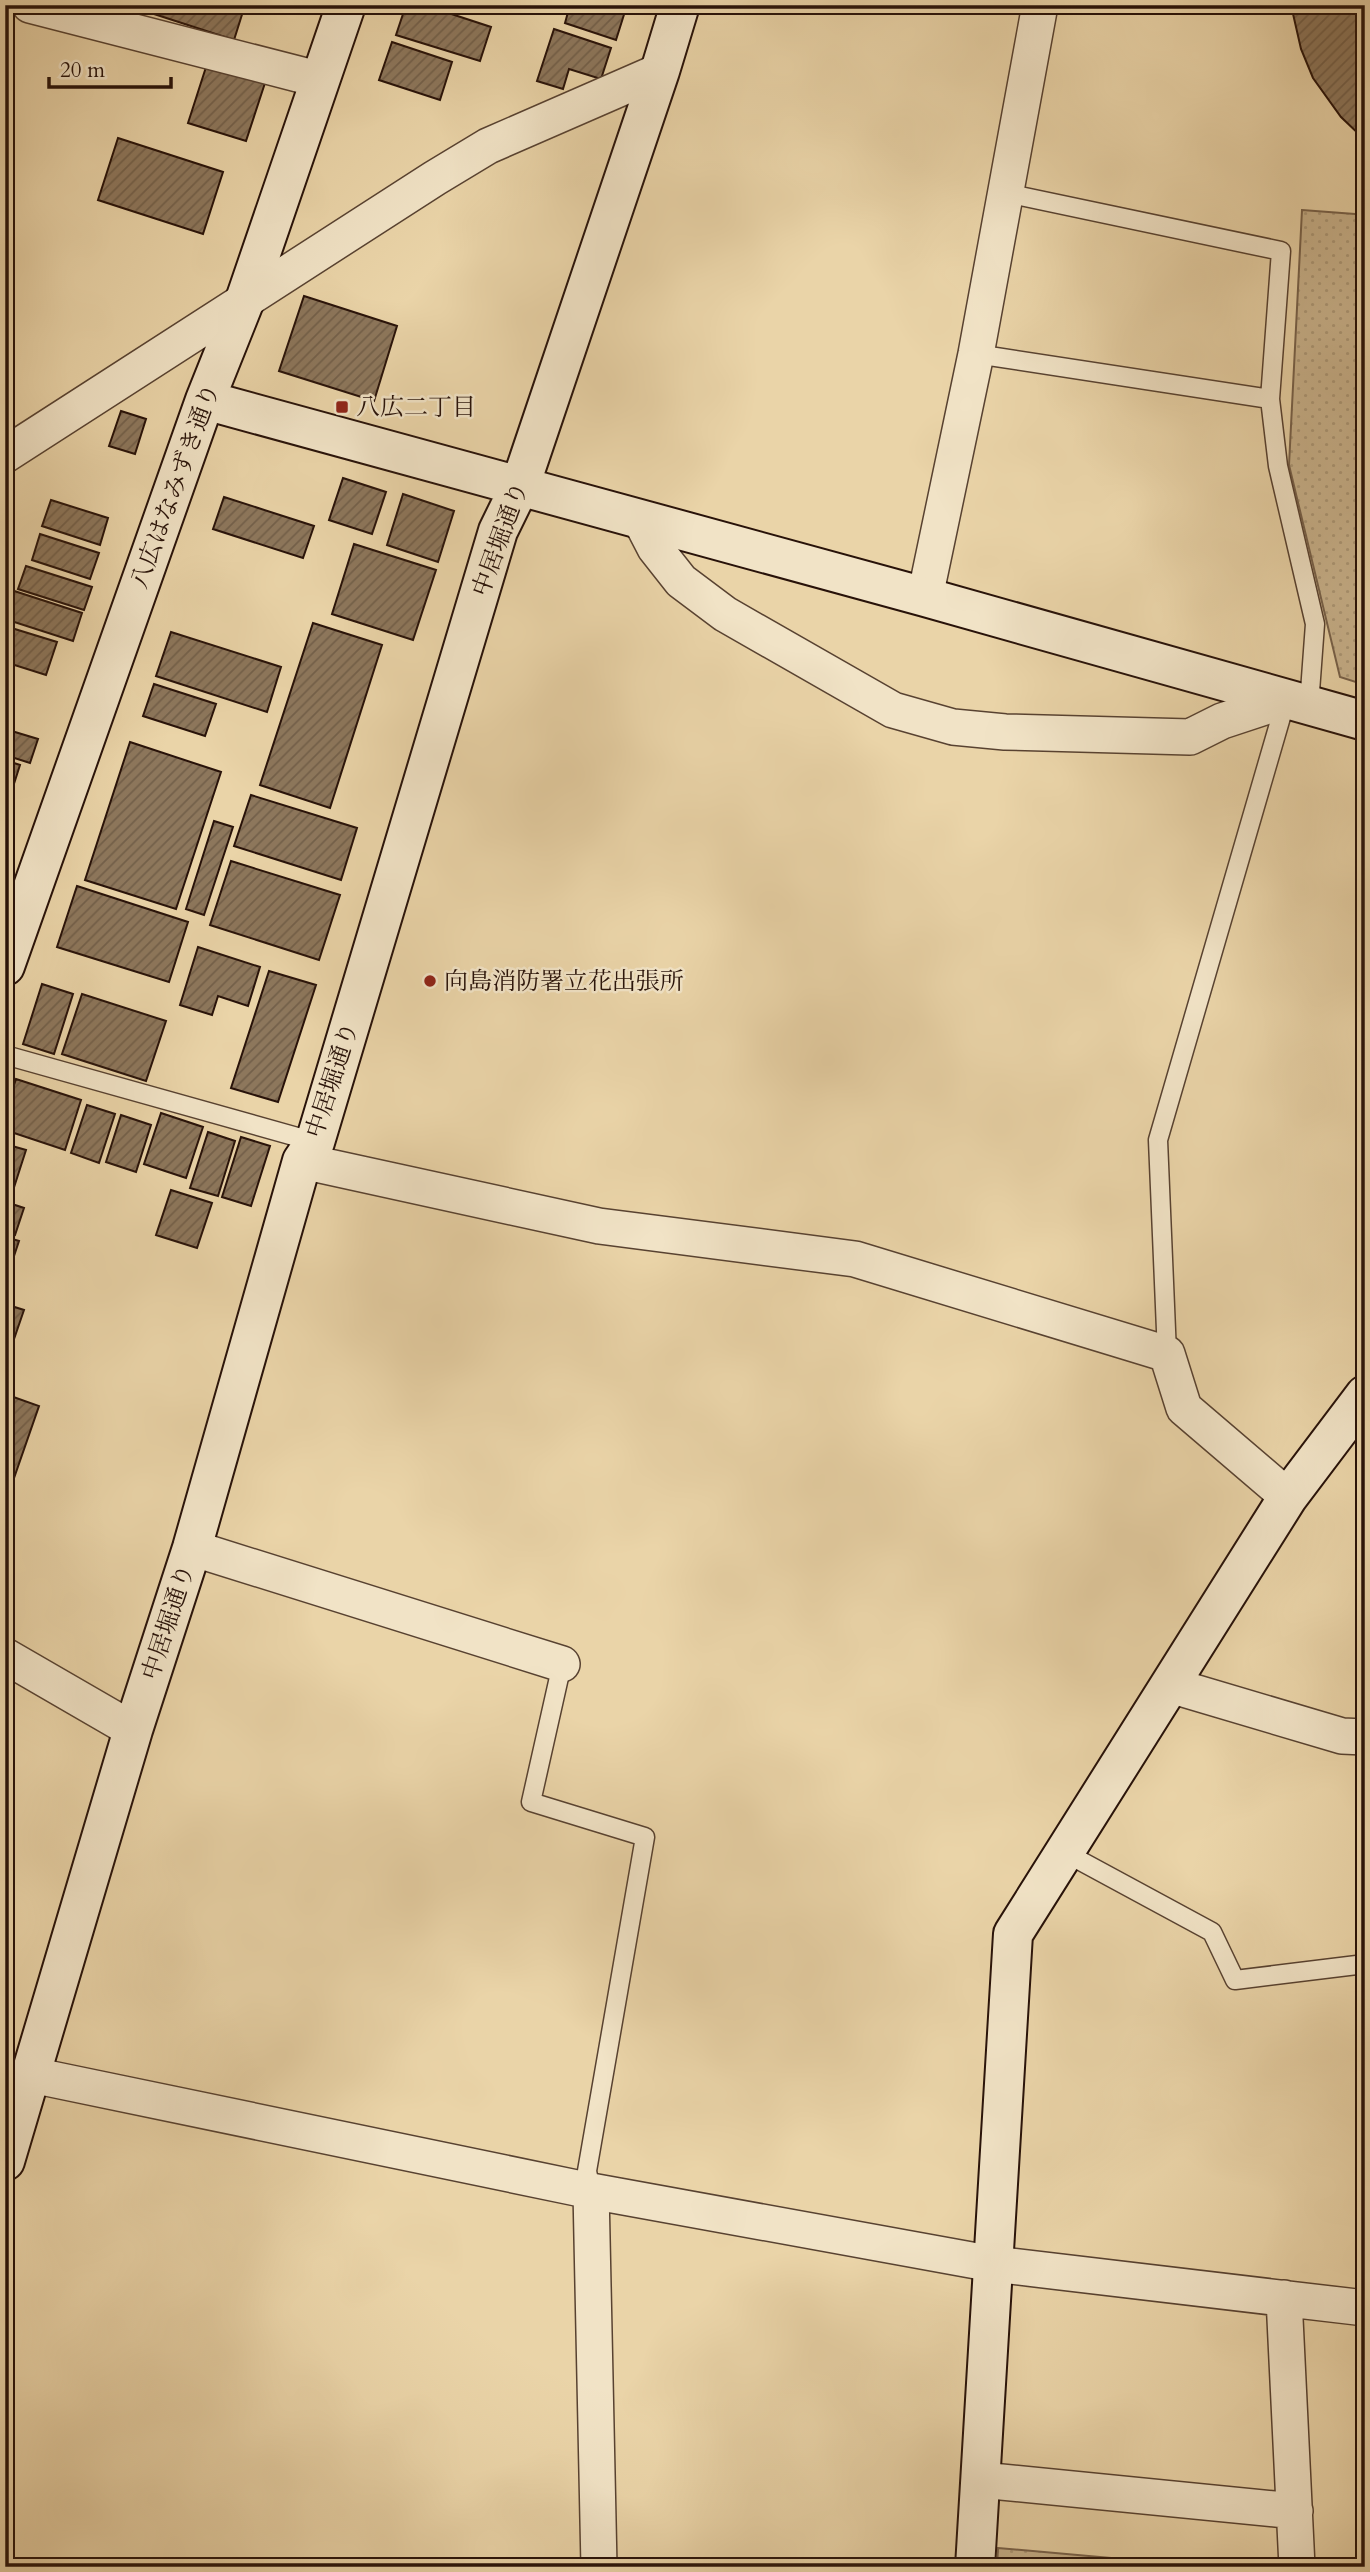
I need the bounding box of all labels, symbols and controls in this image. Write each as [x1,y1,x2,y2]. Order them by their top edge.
scale bar [49,46,172,90]
text: 20 m [60,56,105,85]
street label: 八広はなみずき通り [123,379,228,593]
place label: 八広二丁目 [356,391,476,424]
marker: 八広二丁目 [334,399,350,415]
street label: 中居堀通り [464,477,536,601]
place label: 向島消防署立花出張所 [444,965,684,998]
marker: 向島消防署立花出張所 [422,973,438,989]
street label: 中居堀通り [298,1018,367,1142]
street label: 中居堀通り [134,1560,203,1684]

